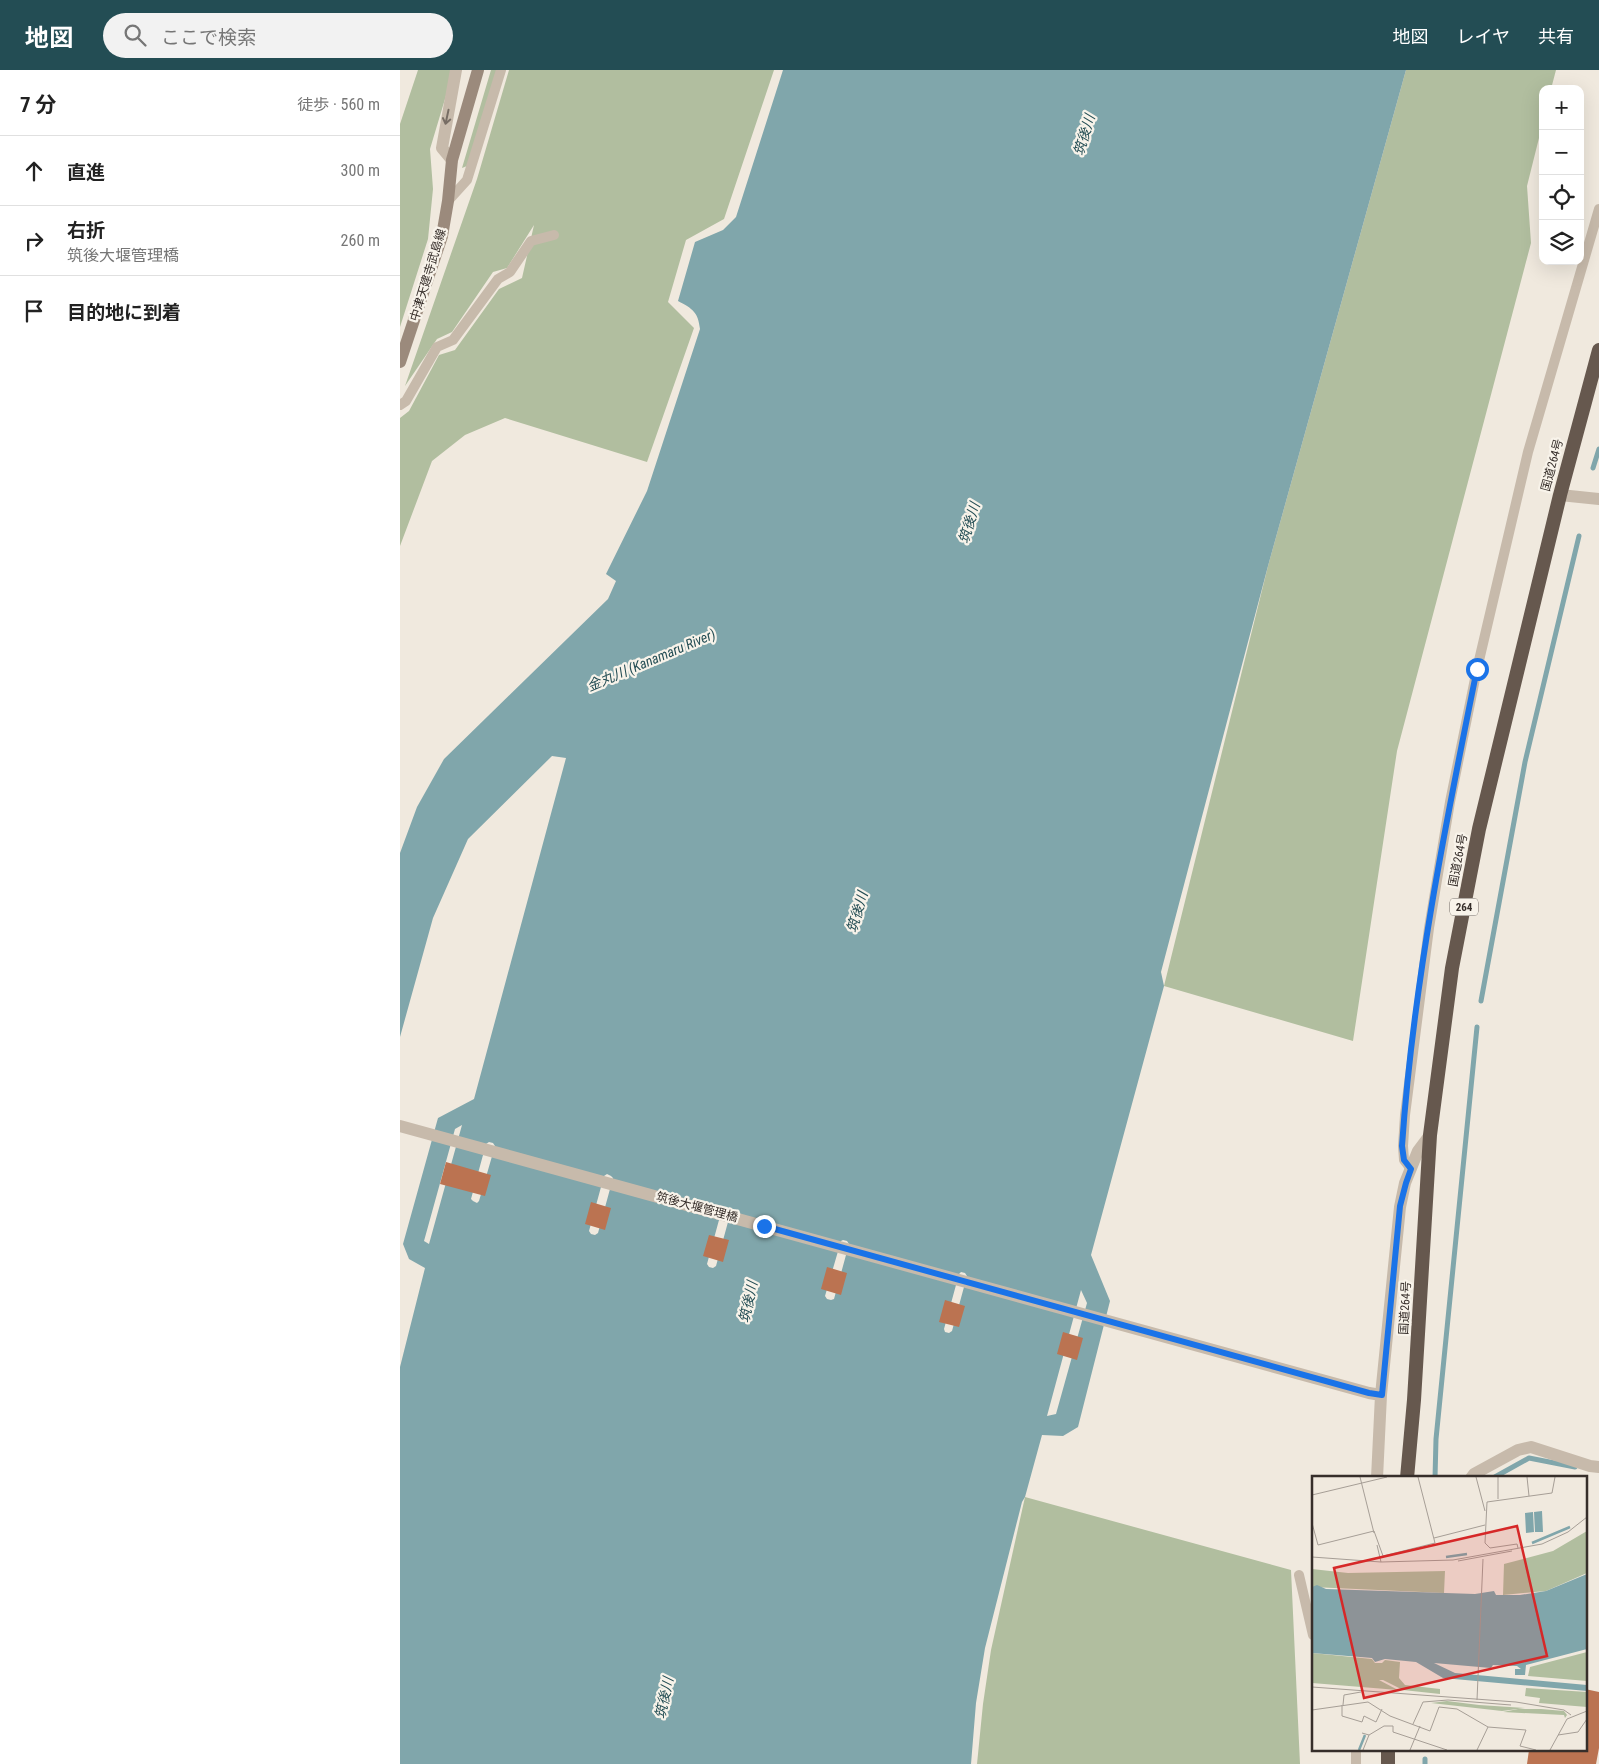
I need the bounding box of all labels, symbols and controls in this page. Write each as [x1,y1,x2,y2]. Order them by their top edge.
search box [103,13,453,58]
icon: search [121,21,149,49]
text: 地図 [25,24,73,52]
text: ここで検索 [161,26,256,49]
text: 地図 [1393,26,1429,47]
text: レイヤ [1457,26,1510,47]
text: 共有 [1538,26,1574,47]
map controls [1539,85,1584,265]
button: + [1539,85,1584,130]
text: 7 分 [20,93,56,117]
text: 徒歩 · 560 m [297,95,380,114]
one-way arrow [442,108,452,124]
water label: 筑後川 [1070,111,1098,157]
button: − [1539,130,1584,175]
icon: ahead [20,157,48,185]
text: 直進 [67,161,105,184]
text: 300 m [341,161,380,180]
button: locate [1539,175,1584,220]
text: 右折 [67,219,105,242]
button: layers [1539,220,1584,265]
icon: right [20,227,48,255]
street label: 中津天建寺武島線 [407,227,449,323]
text: 260 m [341,231,380,250]
text: 筑後大堰管理橋 [67,246,179,265]
icon: arrive [20,297,48,325]
text: 目的地に到着 [67,301,181,324]
street label: 国道264号 [1538,437,1566,493]
water label: 筑後川 [955,499,983,545]
water label: 金丸川 (Kanamaru River) [584,626,718,695]
route start [1466,658,1489,681]
street label: 国道264号 [1446,832,1470,888]
water label: 筑後川 [844,888,871,934]
road number: 264 [1450,899,1478,916]
street label: 筑後大堰管理橋 [655,1189,739,1225]
route end [753,1215,776,1238]
water label: 筑後川 [736,1278,761,1324]
street label: 国道264号 [1397,1281,1413,1335]
inset map [1312,1476,1586,1752]
water label: 筑後川 [652,1674,677,1720]

